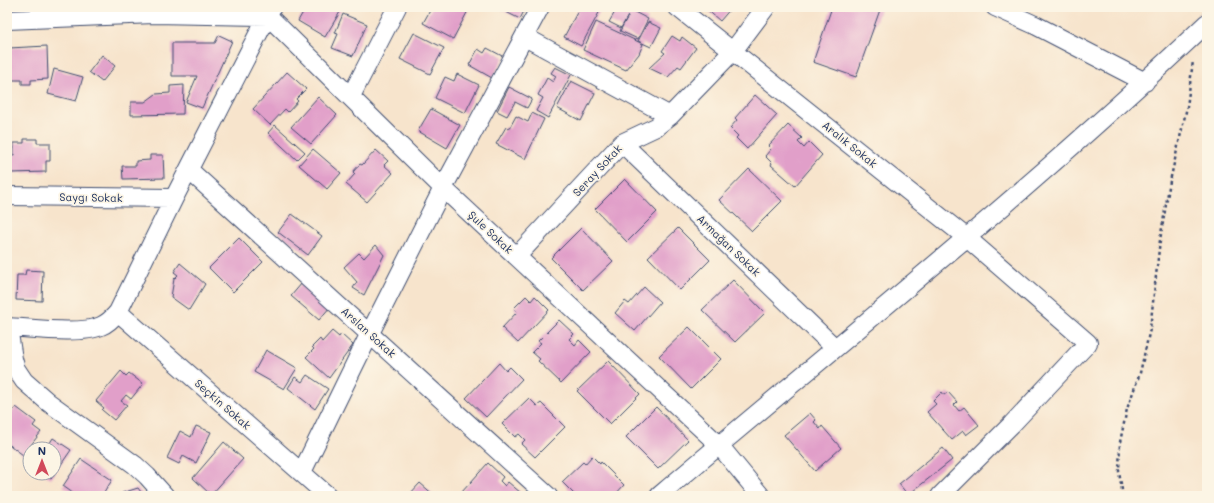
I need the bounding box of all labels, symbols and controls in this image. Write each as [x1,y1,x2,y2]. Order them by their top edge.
street label: Aralık Sokak [819,117,881,171]
street label: Seray Sokak [569,141,625,199]
street label: Saygı Sokak [59,189,123,205]
street label: Şule Sokak [465,207,517,257]
street label: Armağan Sokak [694,211,764,279]
street label: Arslan Sokak [338,303,400,361]
street label: Seçkin Sokak [192,376,254,433]
north arrow [22,441,62,481]
text: N [38,443,46,458]

